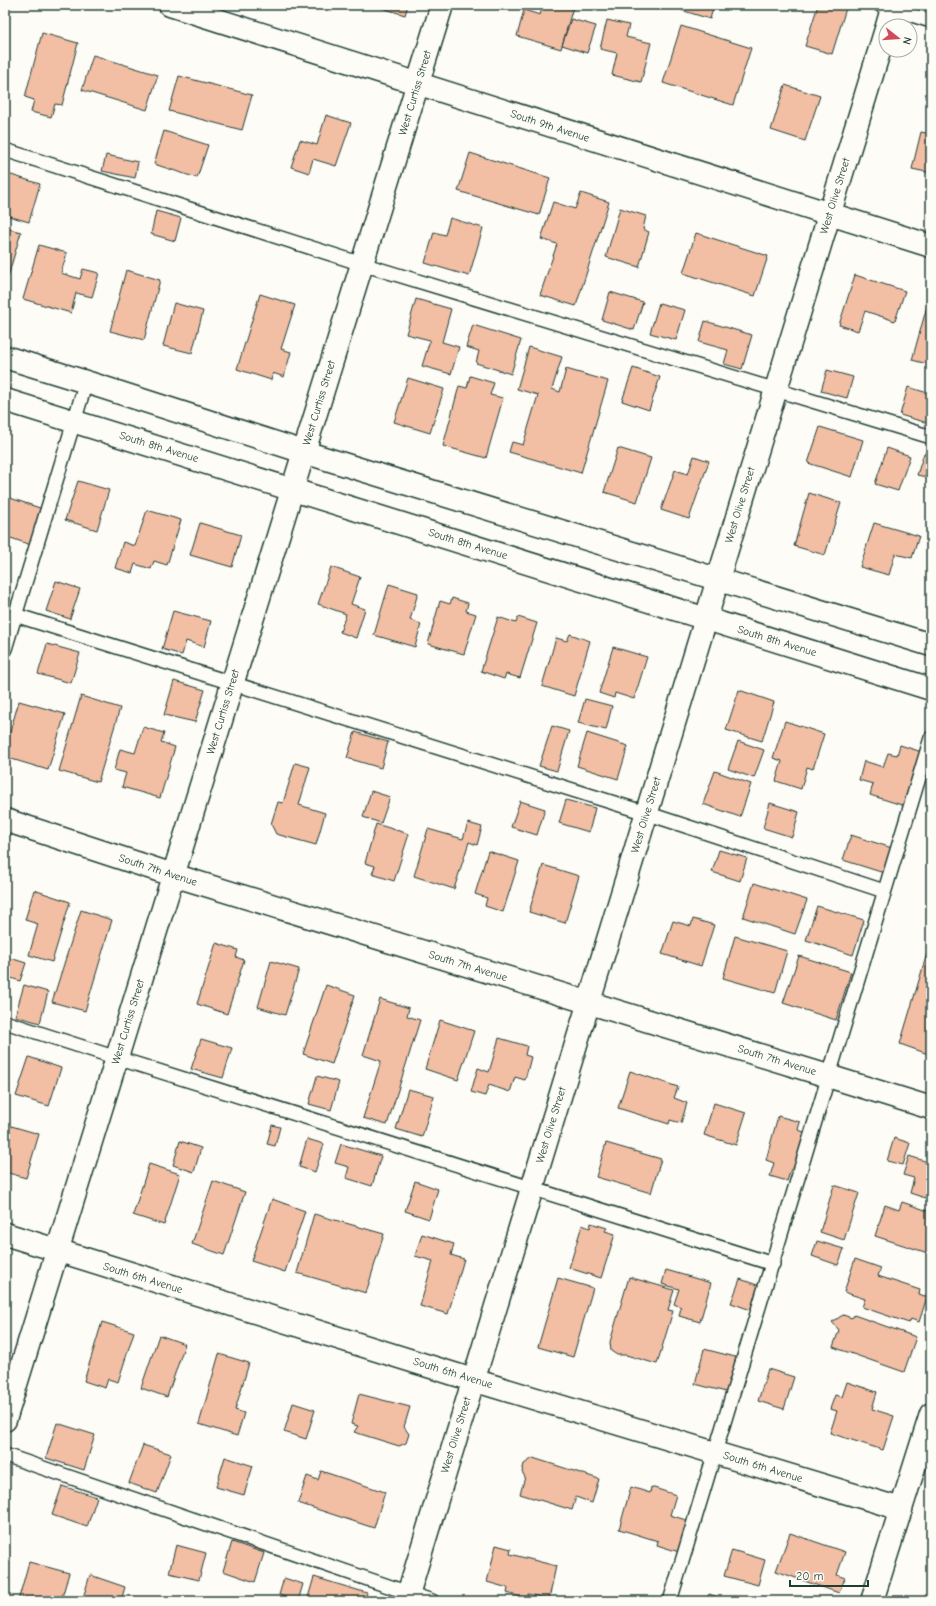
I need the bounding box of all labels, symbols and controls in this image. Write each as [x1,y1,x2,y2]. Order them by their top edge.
north arrow [878,18,918,58]
text: N [900,35,914,46]
street label: West Curtiss Street [396,48,434,137]
street label: South 9th Avenue [509,107,592,145]
street label: West Olive Street [817,156,853,236]
street label: West Curtiss Street [300,358,338,447]
street label: South 8th Avenue [118,429,201,465]
street label: West Olive Street [722,465,758,545]
street label: South 8th Avenue [427,526,510,562]
street label: South 8th Avenue [736,623,819,659]
street label: West Curtiss Street [204,667,242,756]
street label: West Olive Street [628,775,664,855]
street label: South 7th Avenue [117,851,199,889]
street label: South 7th Avenue [427,948,509,984]
street label: West Curtiss Street [109,977,147,1066]
street label: South 7th Avenue [736,1042,818,1078]
street label: West Olive Street [533,1085,569,1165]
street label: South 6th Avenue [102,1260,185,1296]
street label: South 6th Avenue [412,1355,495,1391]
street label: West Olive Street [438,1395,474,1475]
street label: South 6th Avenue [722,1449,805,1485]
scale bar [790,1562,868,1588]
text: 20 m [796,1569,824,1583]

